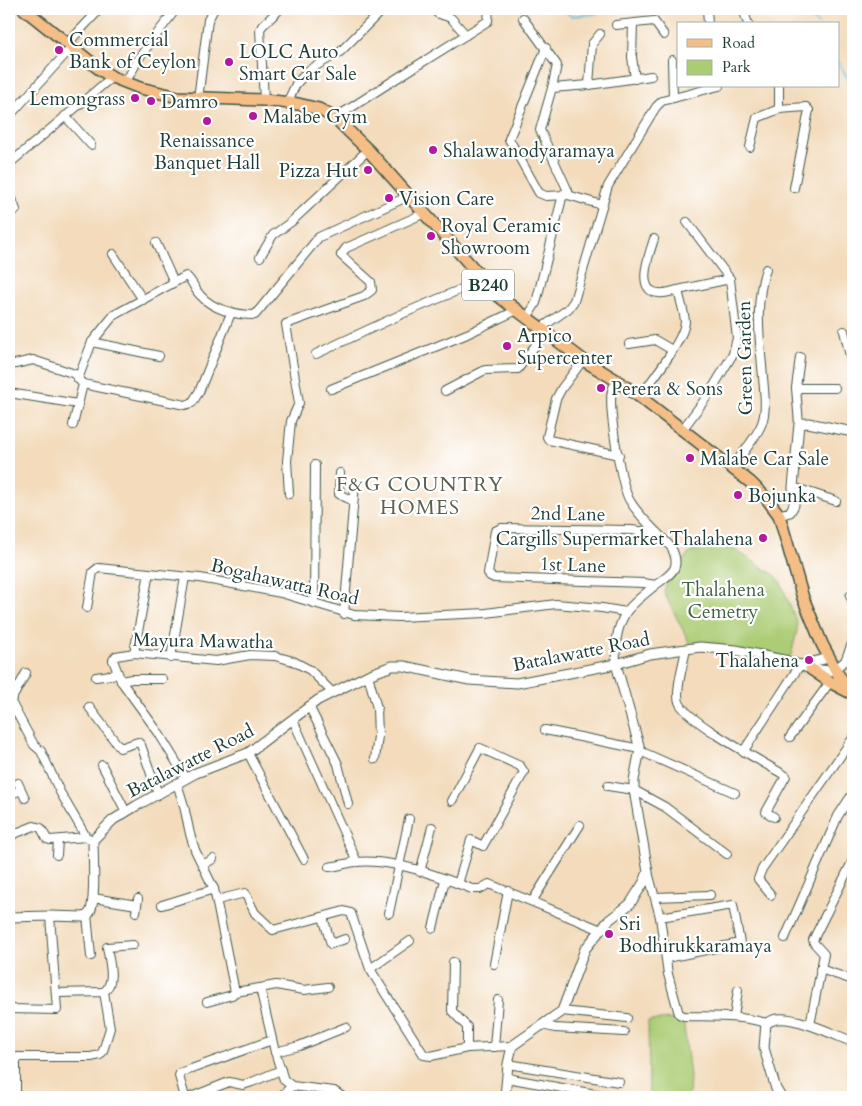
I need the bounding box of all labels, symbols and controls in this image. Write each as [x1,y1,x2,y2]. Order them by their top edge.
legend [677,22,840,88]
place label: Commercial Bank of Ceylon [69,27,197,75]
text: Road [722,33,755,53]
place label: LOLC Auto Smart Car Sale [239,39,357,87]
marker: Commercial Bank of Ceylon [53,44,65,56]
marker: LOLC Auto Smart Car Sale [223,56,235,68]
text: Park [722,57,751,77]
place label: Lemongrass [29,86,125,112]
place label: Damro [161,89,218,115]
marker: Lemongrass [129,92,141,104]
marker: Damro [145,95,157,107]
place label: Malabe Gym [263,104,368,130]
marker: Malabe Gym [247,110,259,122]
marker: Renaissance Banquet Hall [201,115,213,127]
place label: Renaissance Banquet Hall [154,128,260,176]
place label: Shalawanodyaramaya [443,138,615,164]
marker: Shalawanodyaramaya [427,144,439,156]
place label: Pizza Hut [279,158,358,184]
marker: Pizza Hut [362,164,374,176]
place label: Vision Care [399,186,494,212]
marker: Vision Care [383,192,395,204]
place label: Royal Ceramic Showroom [441,213,561,261]
marker: Royal Ceramic Showroom [425,230,437,242]
road number: B240 [462,270,514,300]
street label: Green Garden [731,300,759,416]
place label: Arpico Supercenter [517,323,612,371]
marker: Arpico Supercenter [501,340,513,352]
place label: Perera & Sons [611,376,723,402]
marker: Perera & Sons [595,382,607,394]
place label: Malabe Car Sale [700,446,829,472]
marker: Malabe Car Sale [684,452,696,464]
district label: F&G COUNTRY HOMES [336,471,504,521]
place label: Bojunka [748,483,816,509]
marker: Bojunka [732,489,744,501]
street label: 2nd Lane [530,500,606,528]
place label: Cargills Supermarket Thalahena [496,526,753,552]
marker: Cargills Supermarket Thalahena [757,532,769,544]
street label: 1st Lane [539,551,607,579]
street label: Bogahawatta Road [208,552,361,612]
park label: Thalahena Cemetry [681,577,765,625]
street label: Batalawatte Road [510,626,652,678]
street label: Mayura Mawatha [132,627,274,655]
place label: Thalahena [715,648,799,674]
marker: Thalahena [803,654,815,666]
street label: Batalawatte Road [122,718,258,804]
place label: Sri Bodhirukkaramaya [619,911,772,959]
marker: Sri Bodhirukkaramaya [603,928,615,940]

